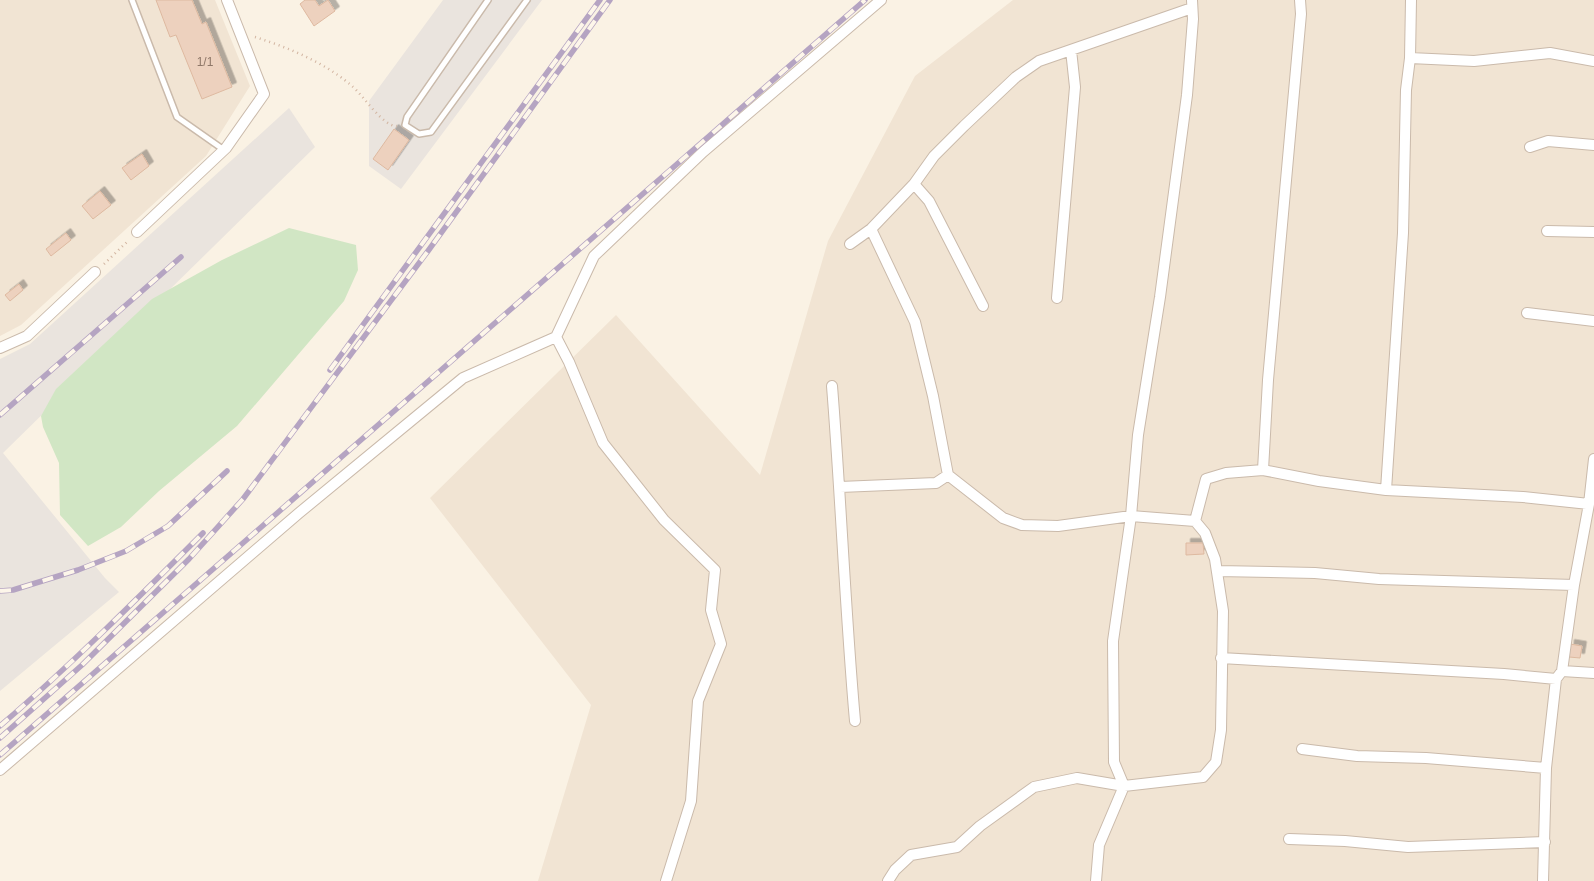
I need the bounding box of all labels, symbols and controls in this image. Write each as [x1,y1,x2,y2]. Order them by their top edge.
house number: 1/1 [197,55,214,69]

